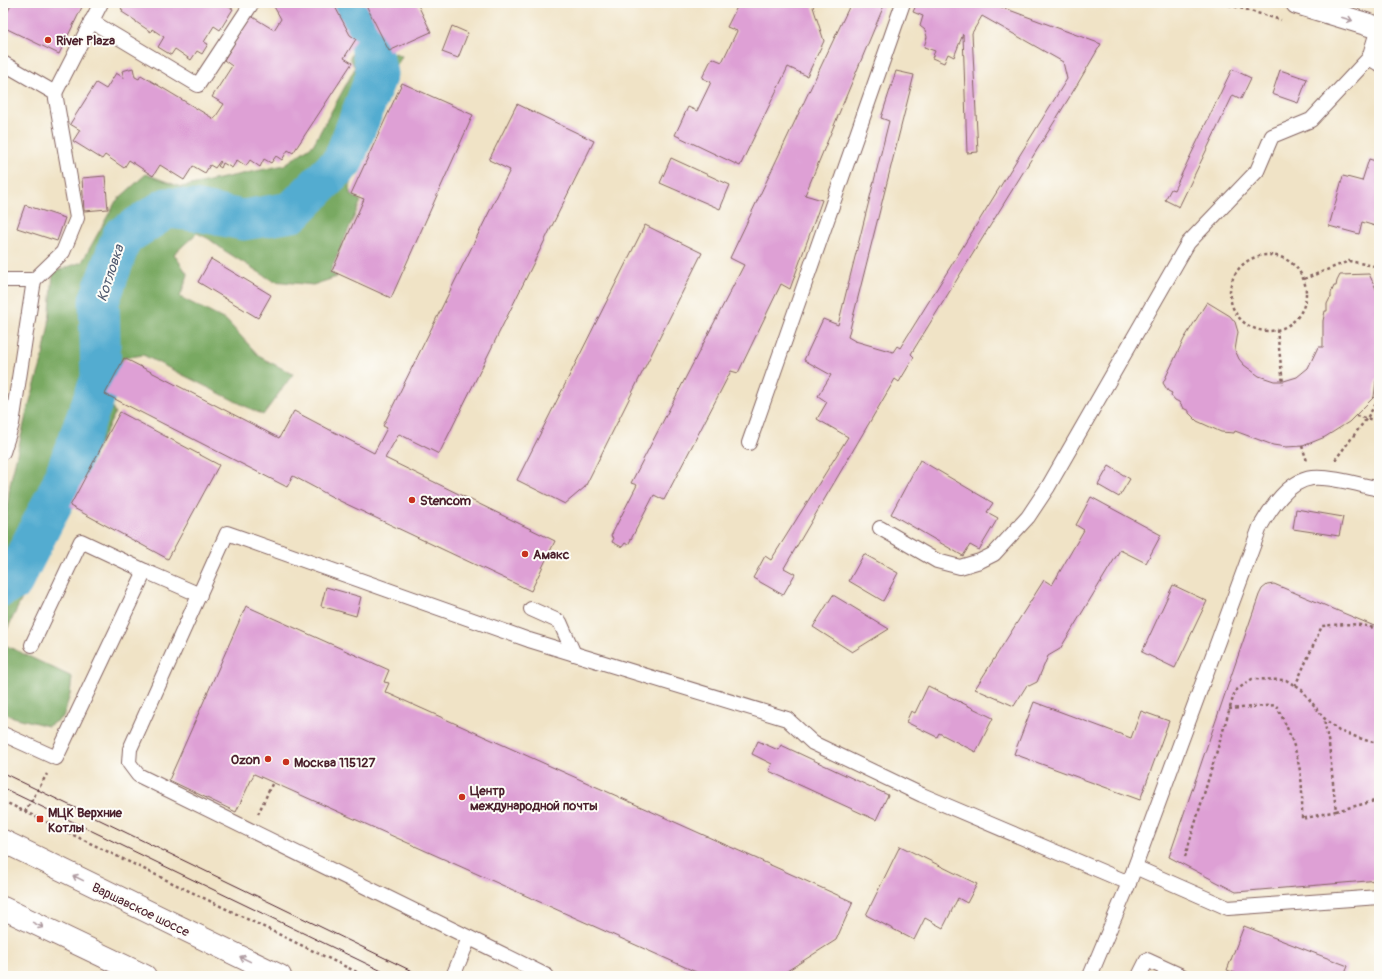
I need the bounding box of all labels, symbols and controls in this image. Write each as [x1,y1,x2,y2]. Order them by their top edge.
one-way arrow [1341,15,1353,23]
place label: River Plaza [56,33,115,49]
marker: River Plaza [43,35,53,45]
water label: Котловка [93,241,128,303]
place label: Stencom [420,493,472,509]
marker: Stencom [407,495,417,505]
place label: Амакс [533,547,570,563]
marker: Амакс [520,549,530,559]
place label: Ozon [231,752,261,768]
marker: Ozon [263,754,273,764]
place label: Москва 115127 [294,755,375,771]
marker: Москва 115127 [281,757,291,767]
place label: Центр международной почты [470,783,598,814]
marker: Центр международной почты [457,792,467,802]
place label: МЦК Верхние Котлы [48,805,123,836]
marker: МЦК Верхние Котлы [35,814,45,824]
one-way arrow [72,874,84,881]
street label: Варшавское шоссе [89,879,192,941]
one-way arrow [32,922,44,929]
one-way arrow [239,955,251,962]

